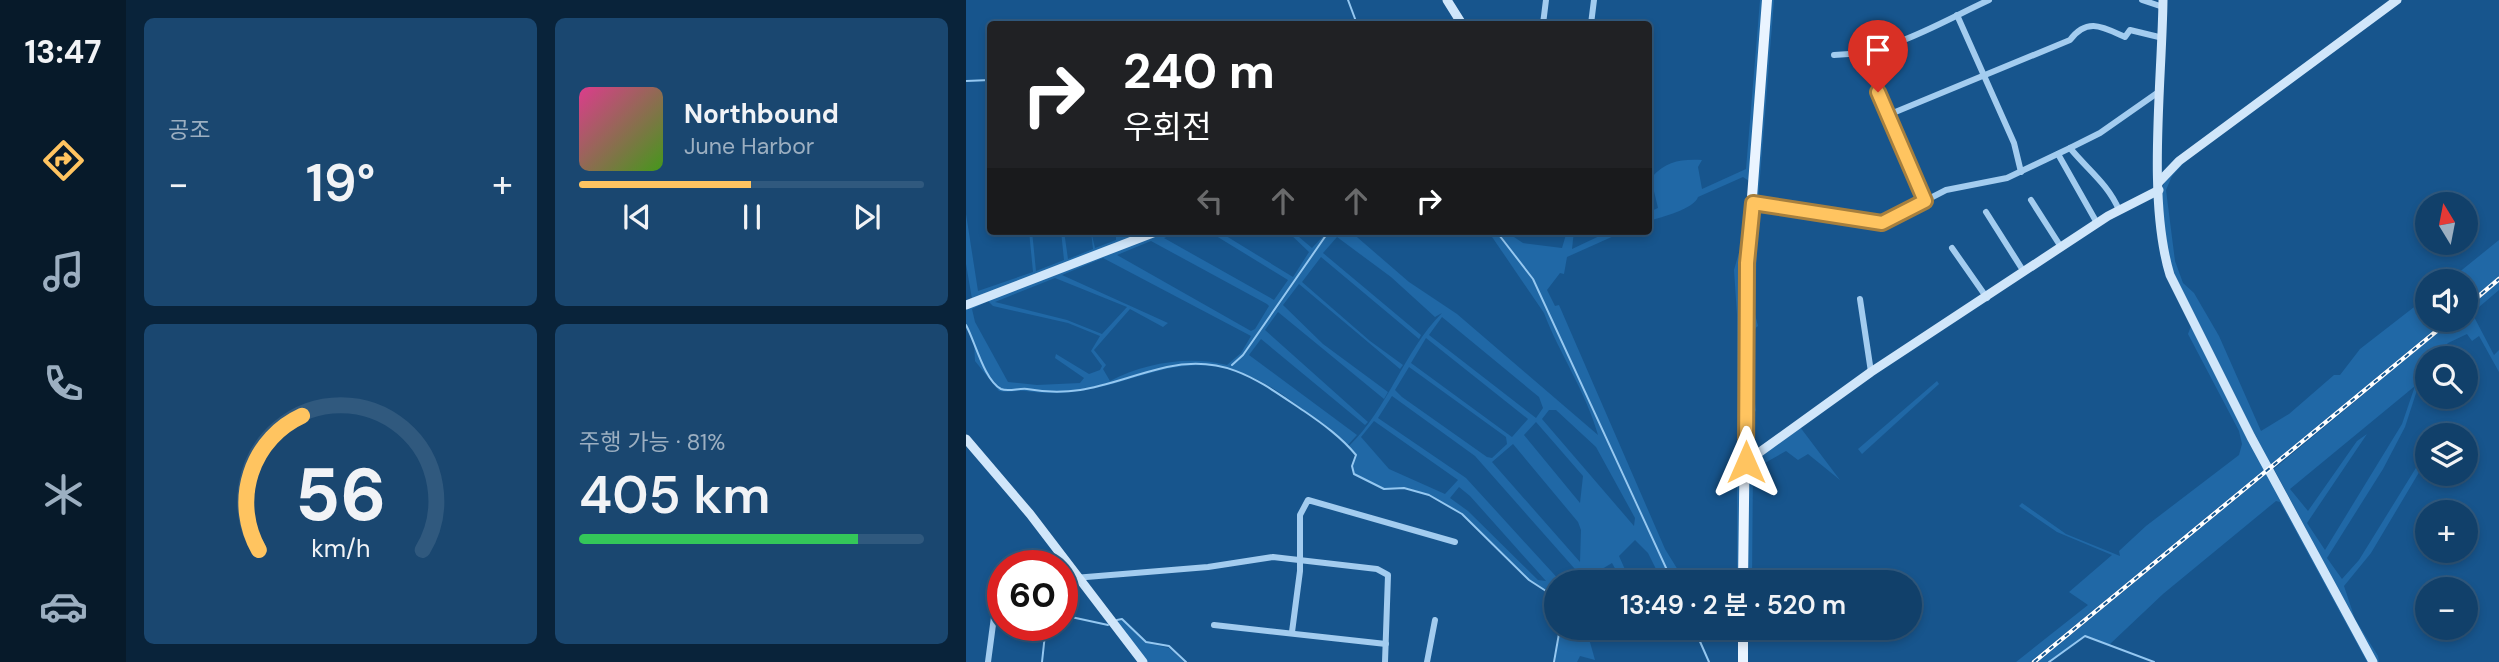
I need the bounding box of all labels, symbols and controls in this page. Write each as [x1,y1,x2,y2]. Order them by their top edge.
pin [1848,20,1908,92]
text: 13:47 [24,31,102,73]
icon: arrive [1859,31,1897,69]
text: 240 m [1123,39,1275,103]
icon: right [1008,49,1099,140]
text: Northbound [684,97,839,131]
text: 우회전 [1123,106,1211,148]
text: 공조 [168,115,210,145]
text: June Harbor [684,131,814,161]
icon: directions [39,136,88,185]
text: 19° [306,149,375,217]
text: − [168,159,189,209]
text: + [492,159,513,209]
icon: left [1191,182,1229,220]
icon: ahead [1264,182,1302,220]
icon: ahead [1337,182,1375,220]
icon: right [1410,182,1448,220]
north arrow [2415,192,2478,256]
map controls [2415,192,2478,640]
icon: previous [618,198,656,236]
icon: pause [733,198,771,236]
icon: next [848,198,886,236]
icon: music [39,247,88,296]
button: sound [2415,269,2478,332]
button: search [2415,346,2478,409]
icon: phone [39,359,88,408]
button: layers [2415,423,2478,486]
position arrow [1709,425,1783,499]
text: 주행 가능 · 81% [579,427,725,457]
text: 56 [295,448,386,543]
text: 405 km [579,461,770,529]
icon: climate [39,470,88,519]
button: + [2415,500,2478,563]
text: km/h [311,532,370,565]
speed limit sign: 60 [987,550,1078,641]
button: − [2415,577,2478,640]
icon: car [39,582,88,631]
text: 13:49 · 2 분 · 520 m [1620,588,1846,622]

